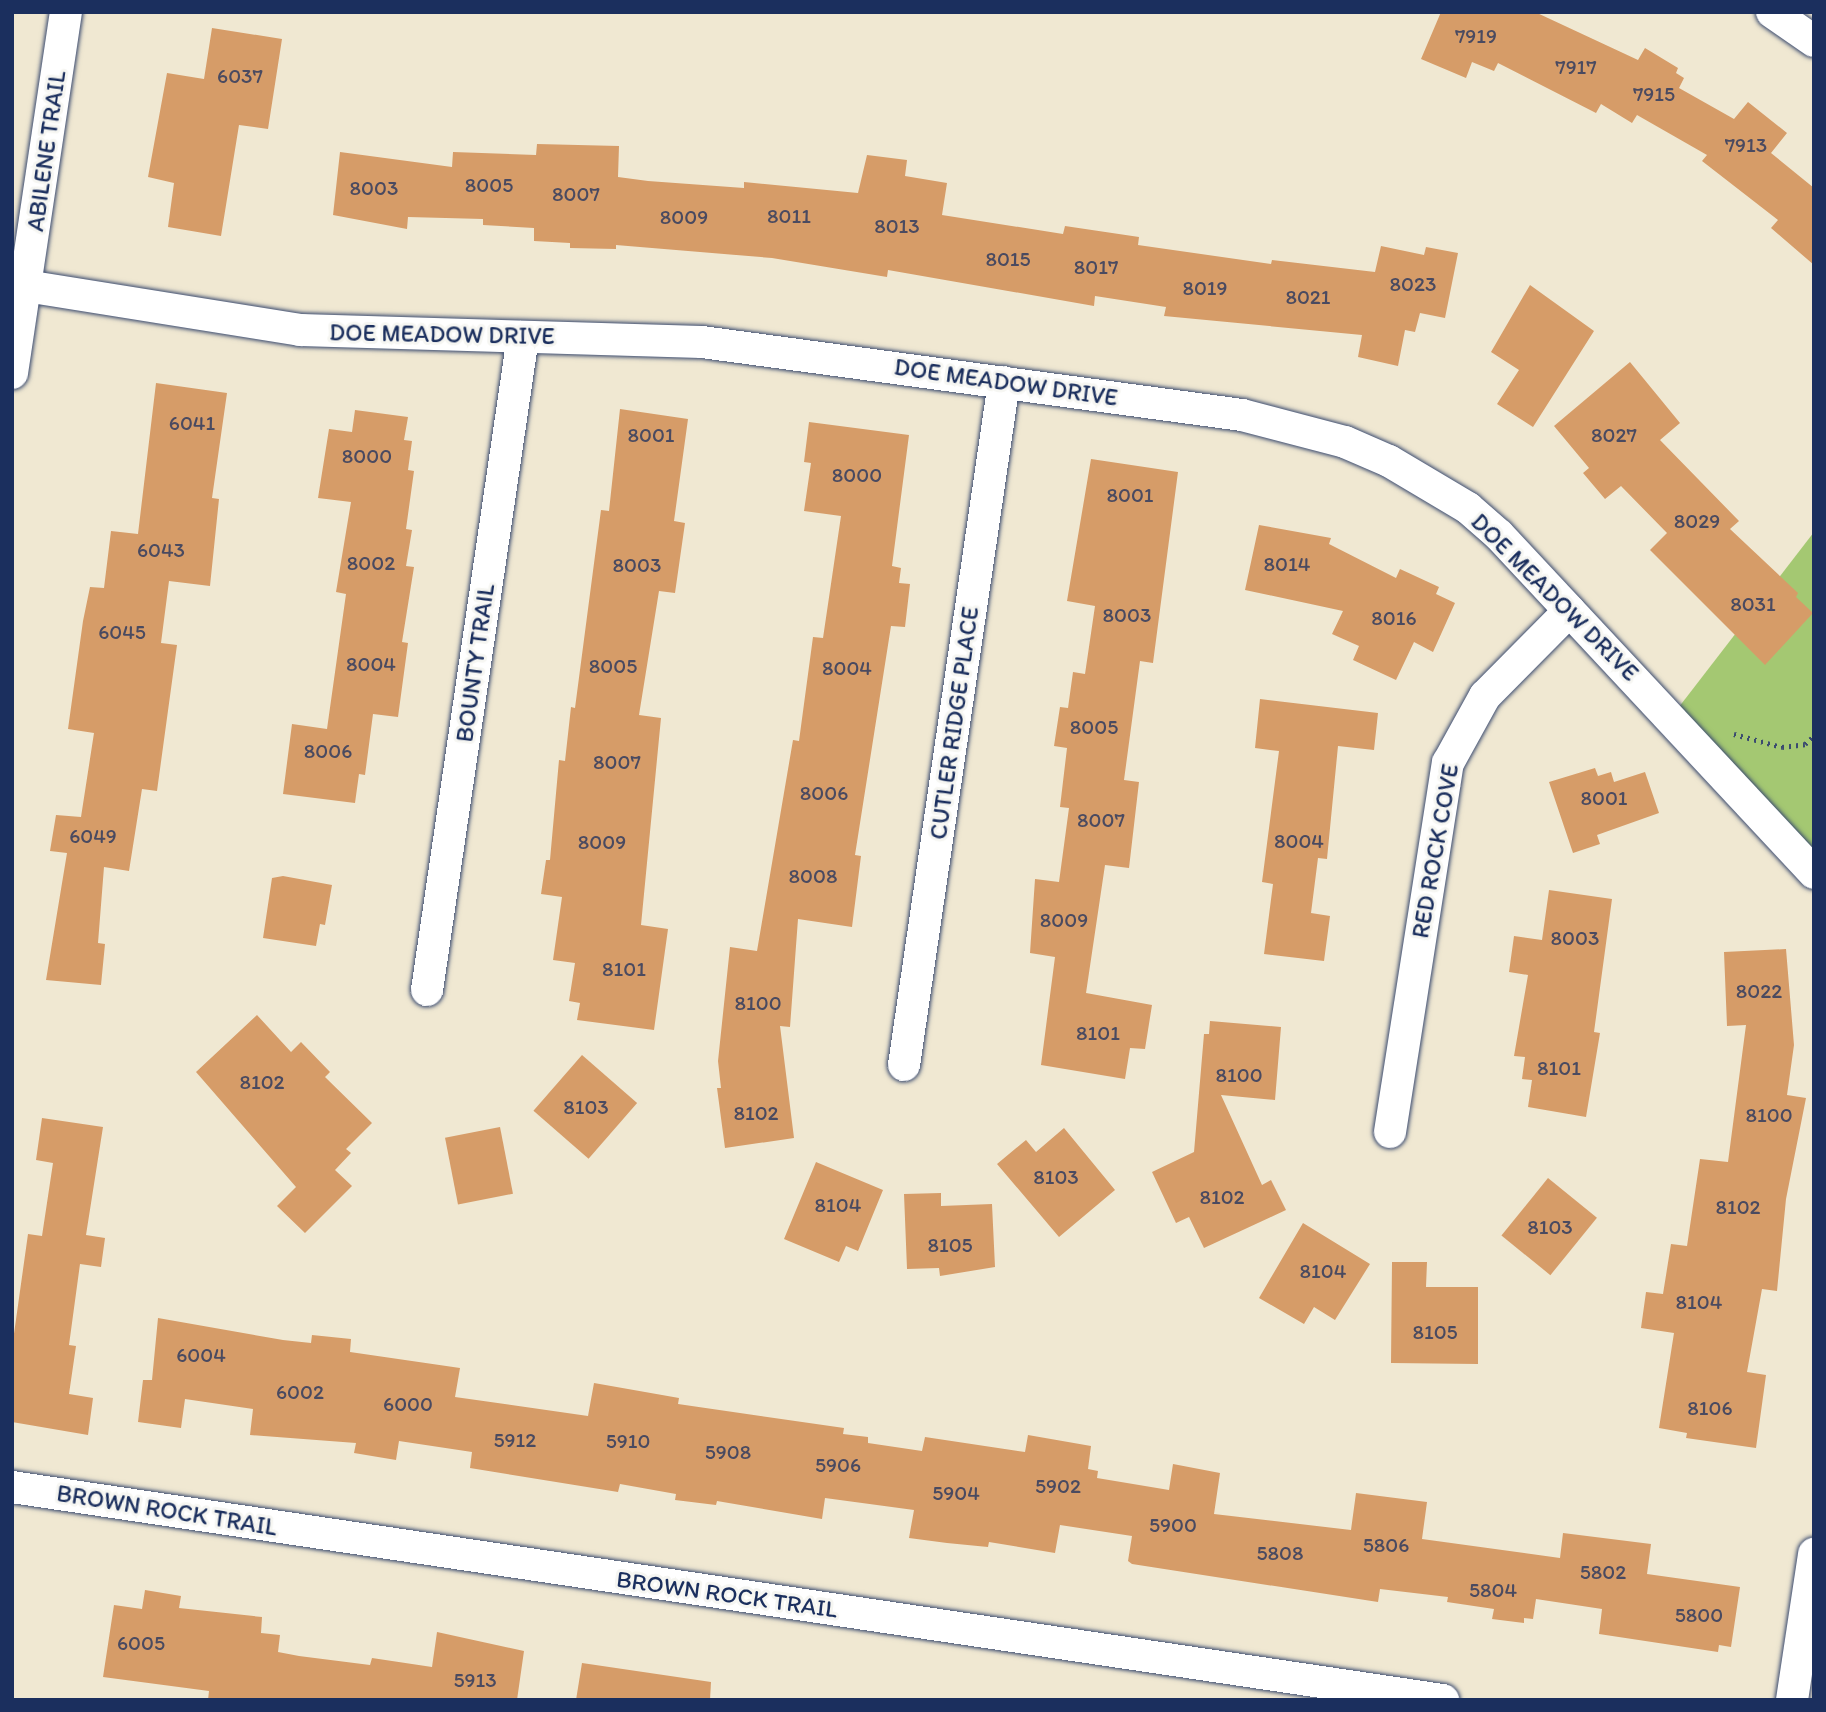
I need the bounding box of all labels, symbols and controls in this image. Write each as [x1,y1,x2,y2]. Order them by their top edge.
house number: 7919 [1455,23,1497,49]
house number: 7917 [1555,54,1597,80]
house number: 6037 [217,63,263,89]
street label: ABILENE TRAIL [21,70,71,232]
house number: 7915 [1633,81,1675,107]
house number: 7913 [1725,132,1767,158]
house number: 8005 [465,172,513,198]
house number: 8003 [350,175,398,201]
house number: 8007 [552,181,600,207]
house number: 8011 [767,203,811,229]
house number: 8009 [660,204,708,230]
house number: 8013 [874,213,920,239]
house number: 8015 [985,246,1031,272]
house number: 8017 [1074,254,1118,280]
house number: 8023 [1390,271,1436,297]
house number: 8019 [1182,275,1228,301]
house number: 8021 [1285,284,1331,310]
street label: DOE MEADOW DRIVE [329,318,555,350]
street label: DOE MEADOW DRIVE [892,352,1120,412]
house number: 6041 [169,410,215,436]
house number: 8001 [627,422,675,448]
house number: 8027 [1591,422,1637,448]
house number: 8000 [342,443,392,469]
house number: 8000 [832,462,882,488]
house number: 8001 [1106,482,1154,508]
street label: DOE MEADOW DRIVE [1465,507,1645,687]
house number: 8029 [1674,508,1720,534]
house number: 6043 [137,537,185,563]
house number: 8002 [347,550,395,576]
house number: 8014 [1264,551,1310,577]
house number: 8003 [613,552,661,578]
street label: BOUNTY TRAIL [450,582,500,744]
house number: 8031 [1730,591,1776,617]
house number: 8003 [1103,602,1151,628]
street label: CUTLER RIDGE PLACE [923,605,985,841]
house number: 8016 [1371,605,1417,631]
house number: 6045 [98,619,146,645]
house number: 8004 [346,651,396,677]
house number: 8005 [589,653,637,679]
house number: 8004 [822,655,872,681]
house number: 8005 [1070,714,1118,740]
house number: 8006 [304,738,352,764]
house number: 8007 [593,749,641,775]
street label: RED ROCK COVE [1405,761,1465,941]
house number: 8006 [800,780,848,806]
house number: 8001 [1580,785,1628,811]
house number: 8007 [1077,807,1125,833]
house number: 6049 [69,823,117,849]
house number: 8004 [1274,828,1324,854]
house number: 8009 [578,829,626,855]
house number: 8008 [789,863,837,889]
house number: 8009 [1040,907,1088,933]
house number: 8003 [1551,925,1599,951]
house number: 8101 [602,956,646,982]
house number: 8022 [1736,978,1782,1004]
house number: 8100 [734,990,782,1016]
house number: 8101 [1076,1020,1120,1046]
house number: 8101 [1537,1055,1581,1081]
house number: 8100 [1215,1062,1263,1088]
house number: 8102 [239,1069,285,1095]
house number: 8103 [563,1094,609,1120]
house number: 8102 [733,1100,779,1126]
house number: 8100 [1745,1102,1793,1128]
house number: 8103 [1033,1164,1079,1190]
house number: 8102 [1199,1184,1245,1210]
house number: 8104 [815,1192,861,1218]
house number: 8102 [1715,1194,1761,1220]
house number: 8103 [1527,1214,1573,1240]
house number: 8105 [927,1232,973,1258]
house number: 8104 [1300,1258,1346,1284]
house number: 8104 [1676,1289,1722,1315]
house number: 8105 [1412,1319,1458,1345]
house number: 6004 [176,1342,226,1368]
house number: 6002 [276,1379,324,1405]
house number: 6000 [383,1391,433,1417]
house number: 8106 [1687,1395,1733,1421]
house number: 5912 [494,1427,536,1453]
house number: 5910 [606,1428,650,1454]
house number: 5908 [705,1439,751,1465]
house number: 5906 [815,1452,861,1478]
house number: 5902 [1035,1473,1081,1499]
street label: BROWN ROCK TRAIL [56,1479,278,1541]
house number: 5904 [932,1480,980,1506]
house number: 5900 [1149,1512,1197,1538]
house number: 5806 [1363,1532,1409,1558]
house number: 5808 [1257,1540,1303,1566]
house number: 5802 [1580,1559,1626,1585]
street label: BROWN ROCK TRAIL [616,1564,838,1624]
house number: 5804 [1469,1577,1517,1603]
house number: 5800 [1675,1602,1723,1628]
house number: 6005 [117,1630,165,1656]
house number: 5913 [453,1667,497,1693]

